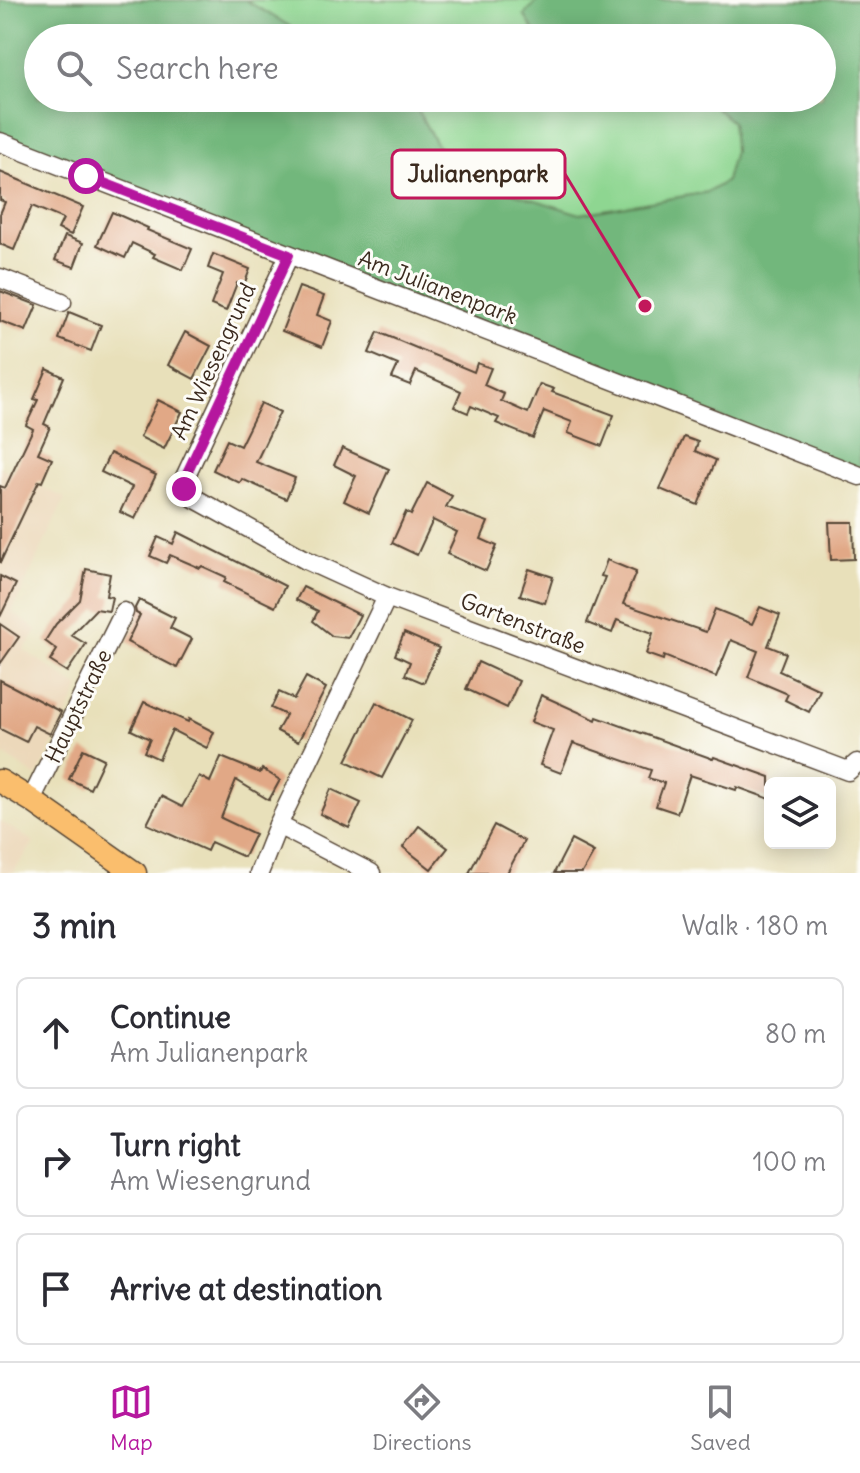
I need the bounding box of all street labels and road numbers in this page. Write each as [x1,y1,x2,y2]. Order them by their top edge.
street label: Am Julianenpark [355,244,521,330]
street label: Am Wiesengrund [164,278,262,444]
street label: Gartenstraße [456,586,590,660]
street label: Hauptstraße [38,644,118,768]

